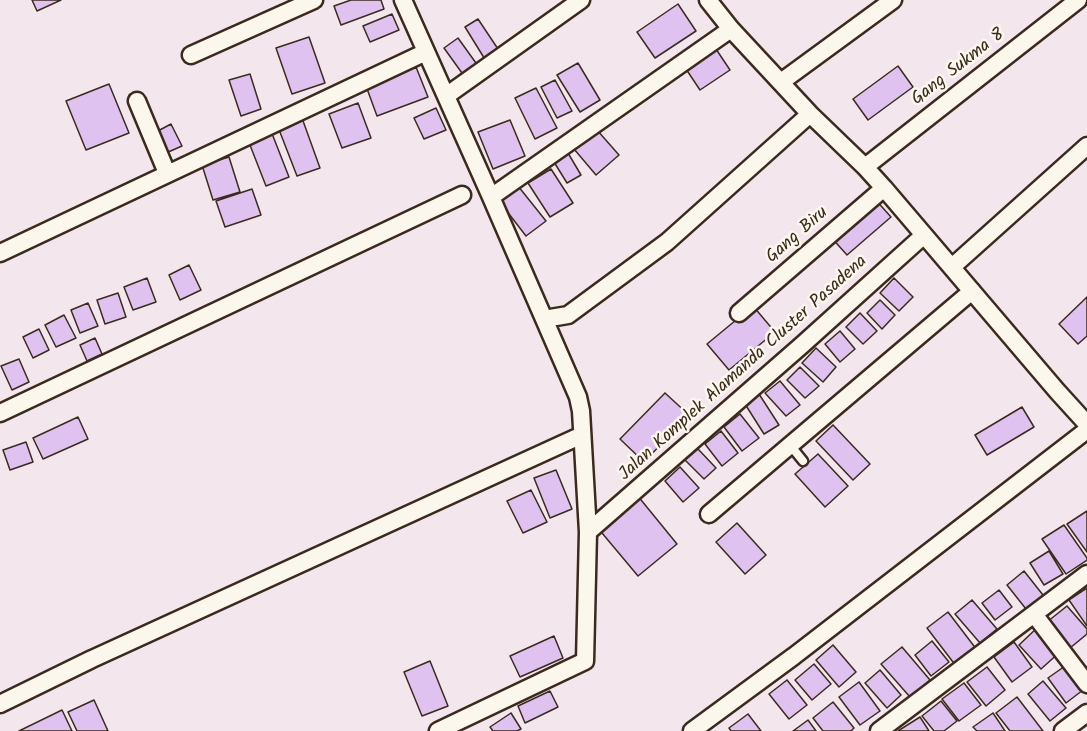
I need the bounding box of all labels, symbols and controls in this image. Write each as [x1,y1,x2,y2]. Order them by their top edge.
street label: Gang Sukma 8 [908,25,1010,111]
street label: Gang Biru [763,203,833,269]
street label: Jalan Komplek Alamanda Cluster Pasadena [615,252,873,486]

